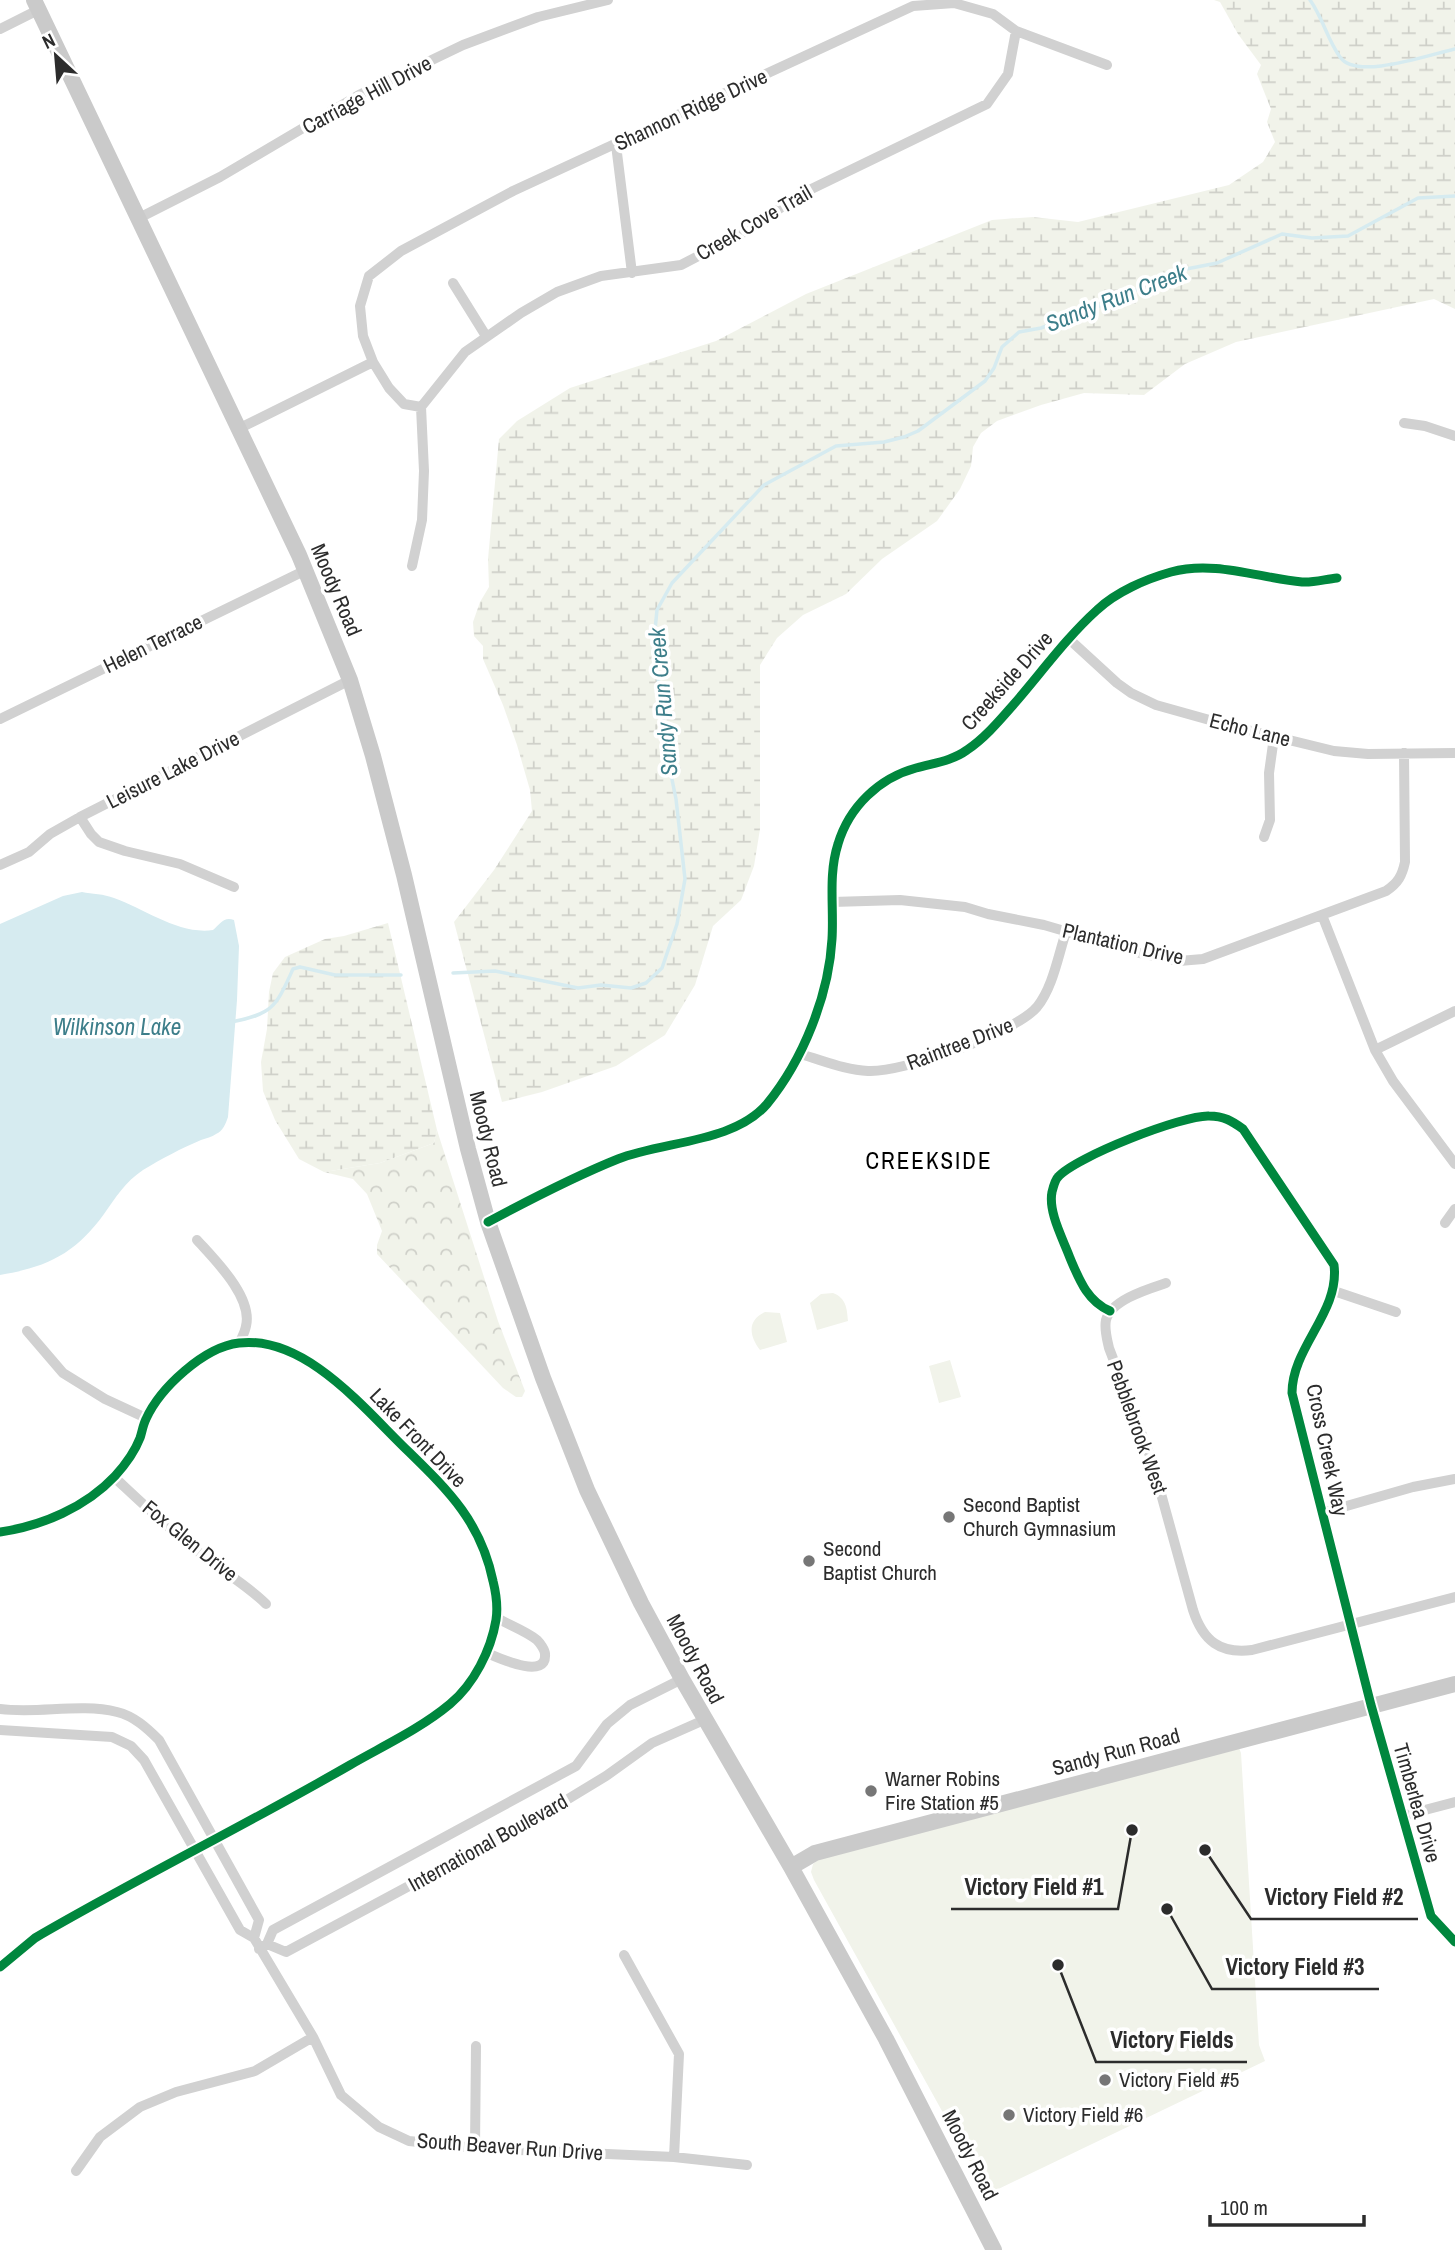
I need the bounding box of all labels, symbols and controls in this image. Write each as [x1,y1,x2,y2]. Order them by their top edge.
north arrow [21,21,91,91]
text: N [38,27,59,55]
street label: Carriage Hill Drive [297,48,437,141]
street label: Shannon Ridge Drive [610,61,772,158]
street label: Creek Cove Trail [691,178,817,267]
water label: Sandy Run Creek [1041,256,1192,339]
street label: Moody Road [304,539,369,640]
street label: Helen Terrace [98,607,207,680]
water label: Sandy Run Creek [640,625,684,778]
street label: Creekside Drive [954,625,1059,737]
street label: Echo Lane [1207,705,1294,754]
street label: Leisure Lake Drive [101,724,244,816]
street label: Plantation Drive [1060,915,1187,972]
street label: Raintree Drive [902,1010,1017,1077]
water label: Wilkinson Lake [53,1011,181,1042]
street label: Moody Road [463,1088,514,1190]
district label: CREEKSIDE [866,1145,993,1176]
street label: Pebblebrook West [1100,1356,1175,1498]
street label: Lake Front Drive [363,1381,473,1494]
street label: Cross Creek Way [1299,1381,1356,1519]
place label: Second Baptist Church Gymnasium [963,1490,1116,1543]
street label: Fox Glen Drive [137,1493,244,1588]
marker: Second Baptist Church Gymnasium [941,1509,957,1525]
place label: Second Baptist Church [823,1534,937,1587]
marker: Second Baptist Church [801,1553,817,1569]
street label: Moody Road [660,1609,731,1709]
street label: Sandy Run Road [1049,1721,1183,1782]
street label: Timberlea Drive [1387,1740,1448,1866]
place label: Warner Robins Fire Station #5 [885,1764,1000,1817]
marker: Warner Robins Fire Station #5 [863,1783,879,1799]
street label: International Boulevard [403,1787,573,1898]
callout: Victory Field #1 [951,1865,1118,1909]
text: Victory Field #1 [964,1871,1104,1902]
callout: Victory Field #2 [1251,1875,1418,1919]
text: Victory Field #2 [1264,1881,1404,1912]
callout: Victory Field #3 [1212,1945,1379,1989]
text: Victory Field #3 [1225,1951,1365,1982]
callout: Victory Fields [1096,2018,1247,2062]
text: Victory Fields [1110,2024,1234,2055]
place label: Victory Field #5 [1119,2065,1239,2094]
marker: Victory Field #5 [1097,2072,1113,2088]
place label: Victory Field #6 [1023,2100,1143,2129]
street label: Moody Road [935,2105,1006,2205]
marker: Victory Field #6 [1001,2107,1017,2123]
street label: South Beaver Run Drive [416,2126,604,2167]
scale bar [1210,2184,1364,2228]
text: 100 m [1220,2193,1268,2222]

